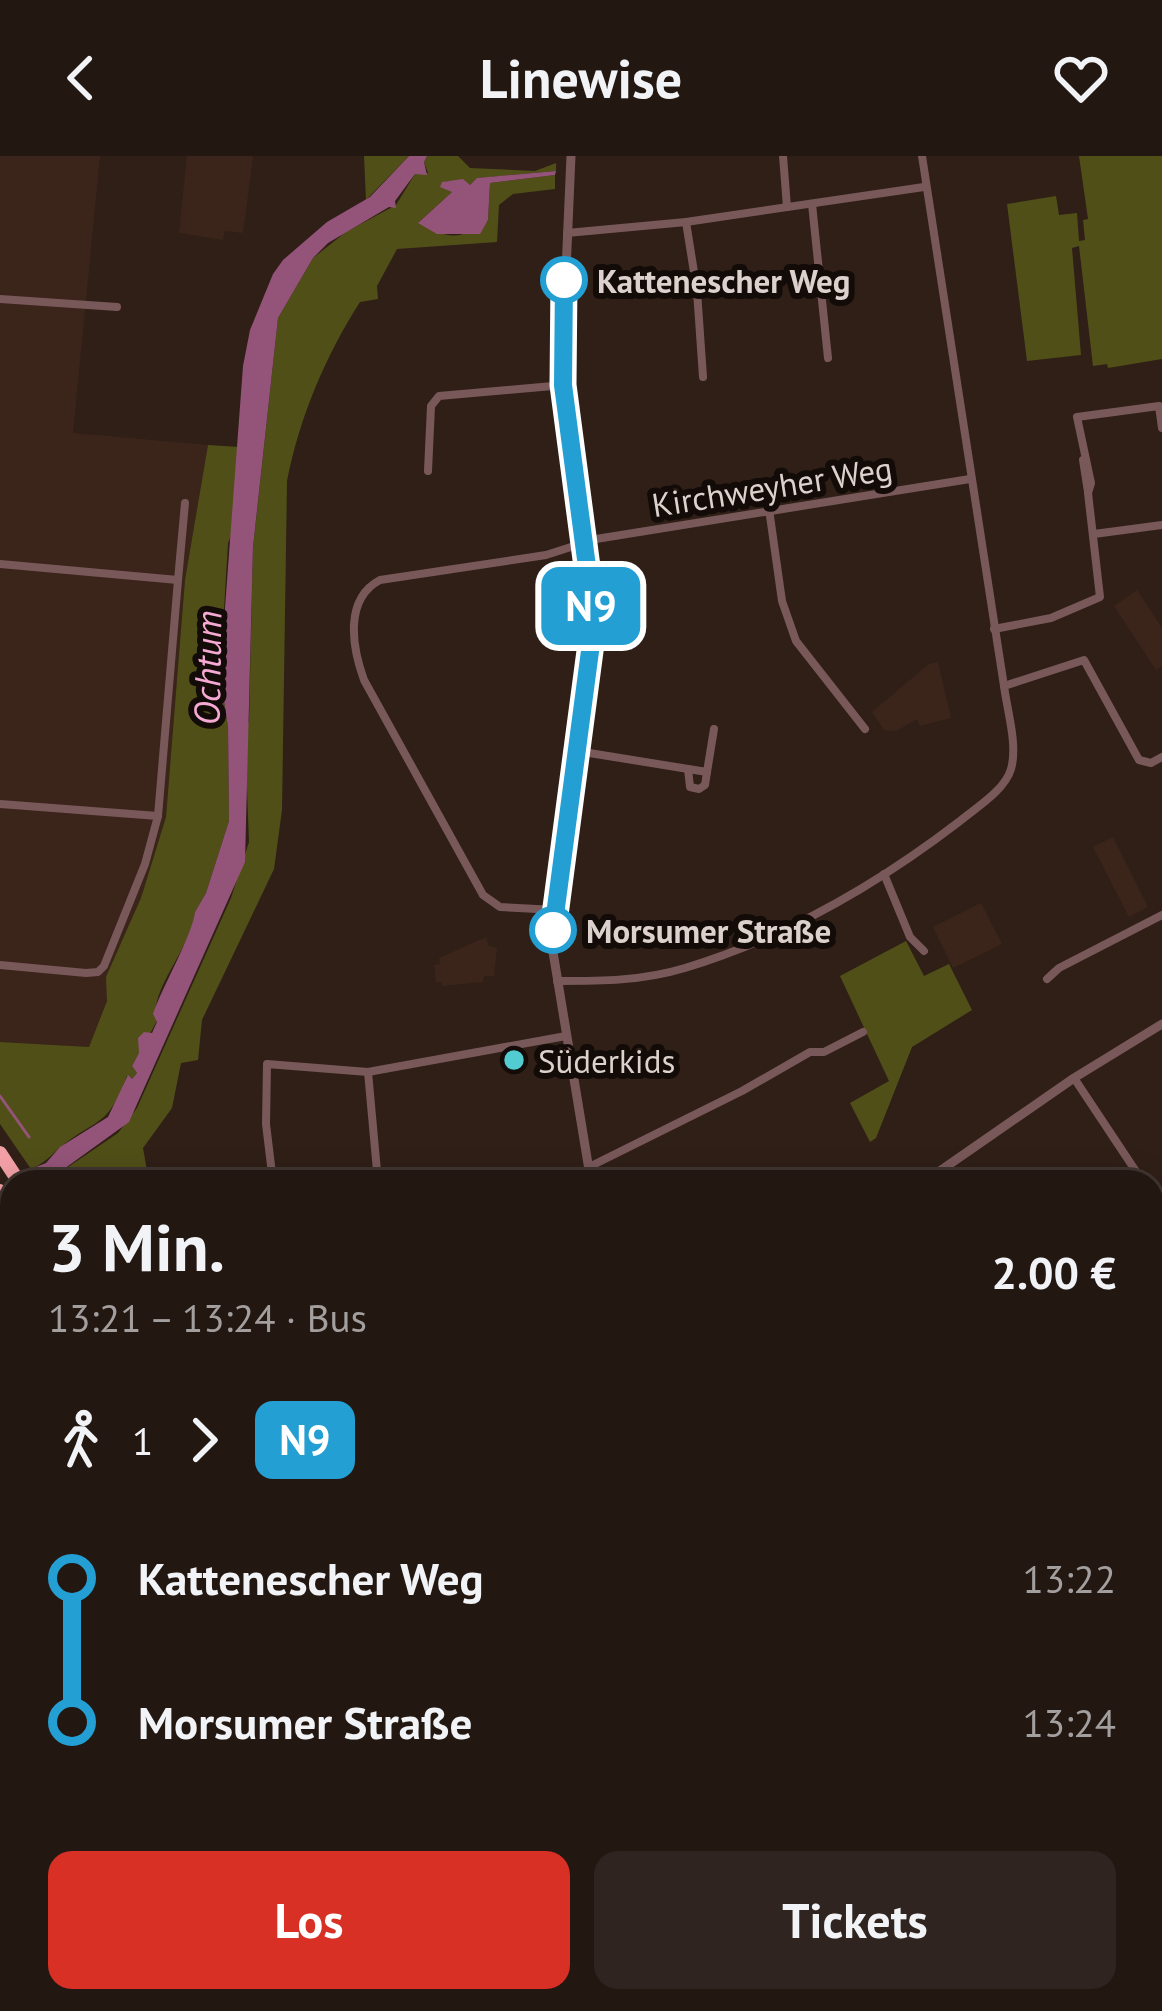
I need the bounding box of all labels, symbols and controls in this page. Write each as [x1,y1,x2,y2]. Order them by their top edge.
text: Linewise [480,43,682,113]
icon: back [48,45,114,111]
icon: heart [1048,45,1114,111]
marker: Kattenescher Weg [542,258,586,302]
place label: Kattenescher Weg [597,259,850,302]
street label: Kirchweyher Weg [649,446,895,526]
line badge: N9 [537,567,645,645]
text: N9 [565,578,617,633]
water label: Ochtum [183,610,231,726]
marker: Morsumer Straße [531,908,575,952]
place label: Morsumer Straße [586,909,831,952]
place label: Süderkids [538,1039,675,1082]
marker: Süderkids [501,1047,527,1073]
text: 3 Min. [48,1204,225,1289]
text: 2.00 € [991,1243,1116,1301]
text: 13:21 – 13:24 · Bus [48,1292,367,1343]
icon: walk [48,1407,114,1473]
icon: forward [171,1407,237,1473]
text: N9 [279,1412,331,1467]
text: 1 [132,1415,153,1466]
text: Kattenescher Weg [138,1549,484,1607]
text: 13:22 [1022,1553,1116,1604]
text: Morsumer Straße [138,1693,472,1751]
text: 13:24 [1022,1697,1116,1748]
button: Los [48,1851,570,1989]
button: Tickets [594,1851,1116,1989]

